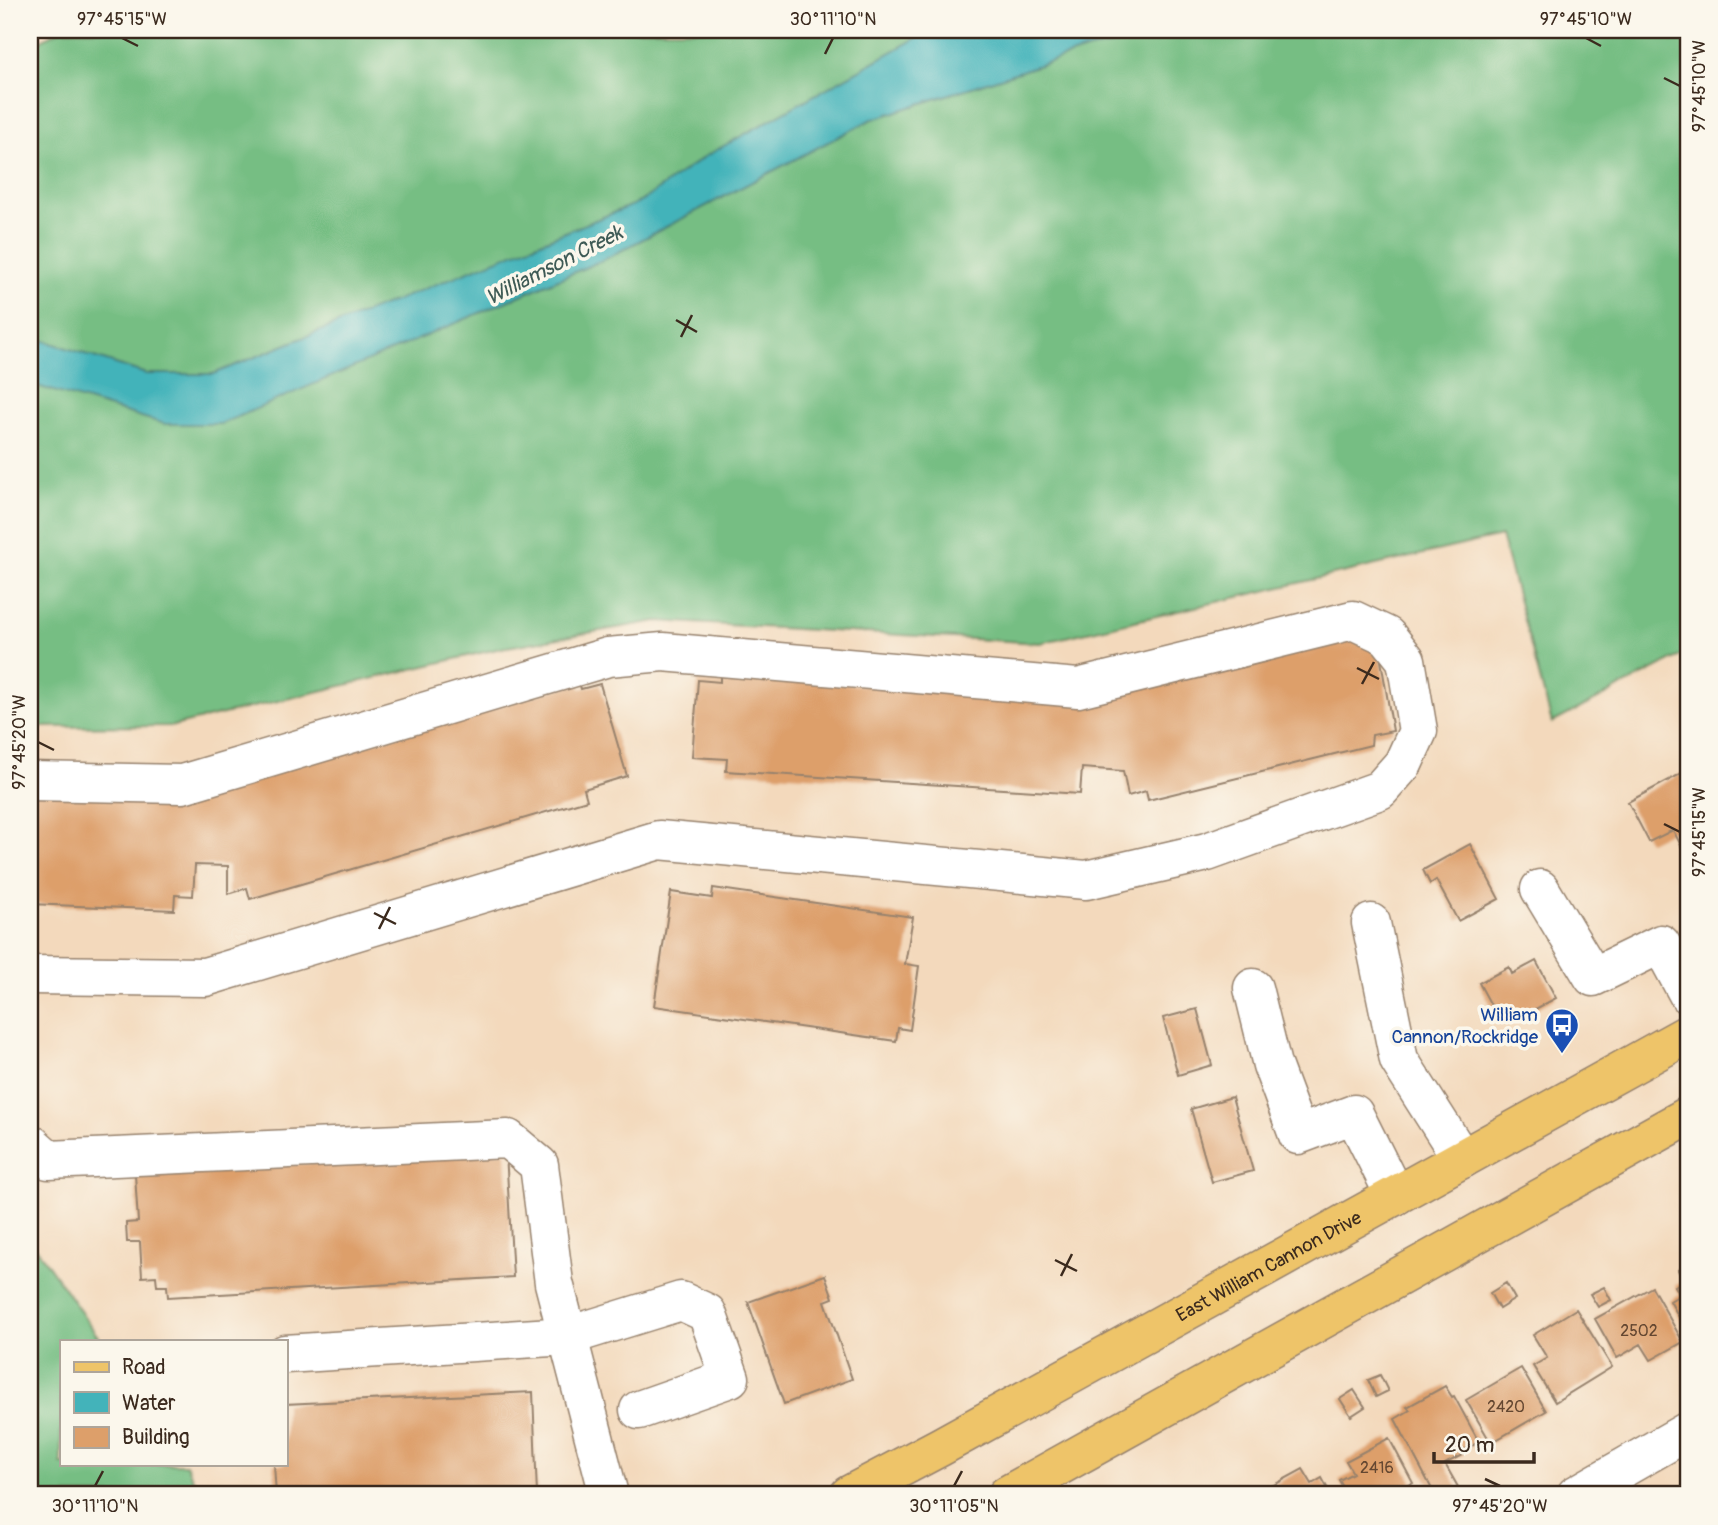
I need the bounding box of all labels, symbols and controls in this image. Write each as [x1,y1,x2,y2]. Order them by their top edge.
text: 97°45'15"W [77,8,167,31]
text: 30°11'10"N [790,8,876,31]
text: 97°45'10"W [1540,8,1632,31]
text: 97°45'10"W [1688,40,1711,132]
water label: Williamson Creek [481,218,629,312]
text: 97°45'20"W [8,694,31,790]
text: 97°45'15"W [1688,787,1711,877]
place label: William Cannon/Rockridge [1391,1003,1539,1049]
bus stop icon: William Cannon/Rockridge [1543,1006,1581,1055]
street label: East William Cannon Drive [1172,1205,1366,1327]
house number: 2502 [1620,1321,1658,1341]
legend [60,1340,287,1466]
text: Road [122,1354,166,1381]
text: Water [122,1390,176,1417]
house number: 2420 [1487,1397,1525,1417]
scale bar [1434,1420,1534,1464]
text: Building [122,1424,189,1451]
text: 20 m [1445,1432,1494,1459]
house number: 2416 [1360,1458,1394,1478]
text: 30°11'10"N [52,1495,138,1518]
text: 30°11'05"N [909,1495,999,1518]
text: 97°45'20"W [1452,1495,1548,1518]

